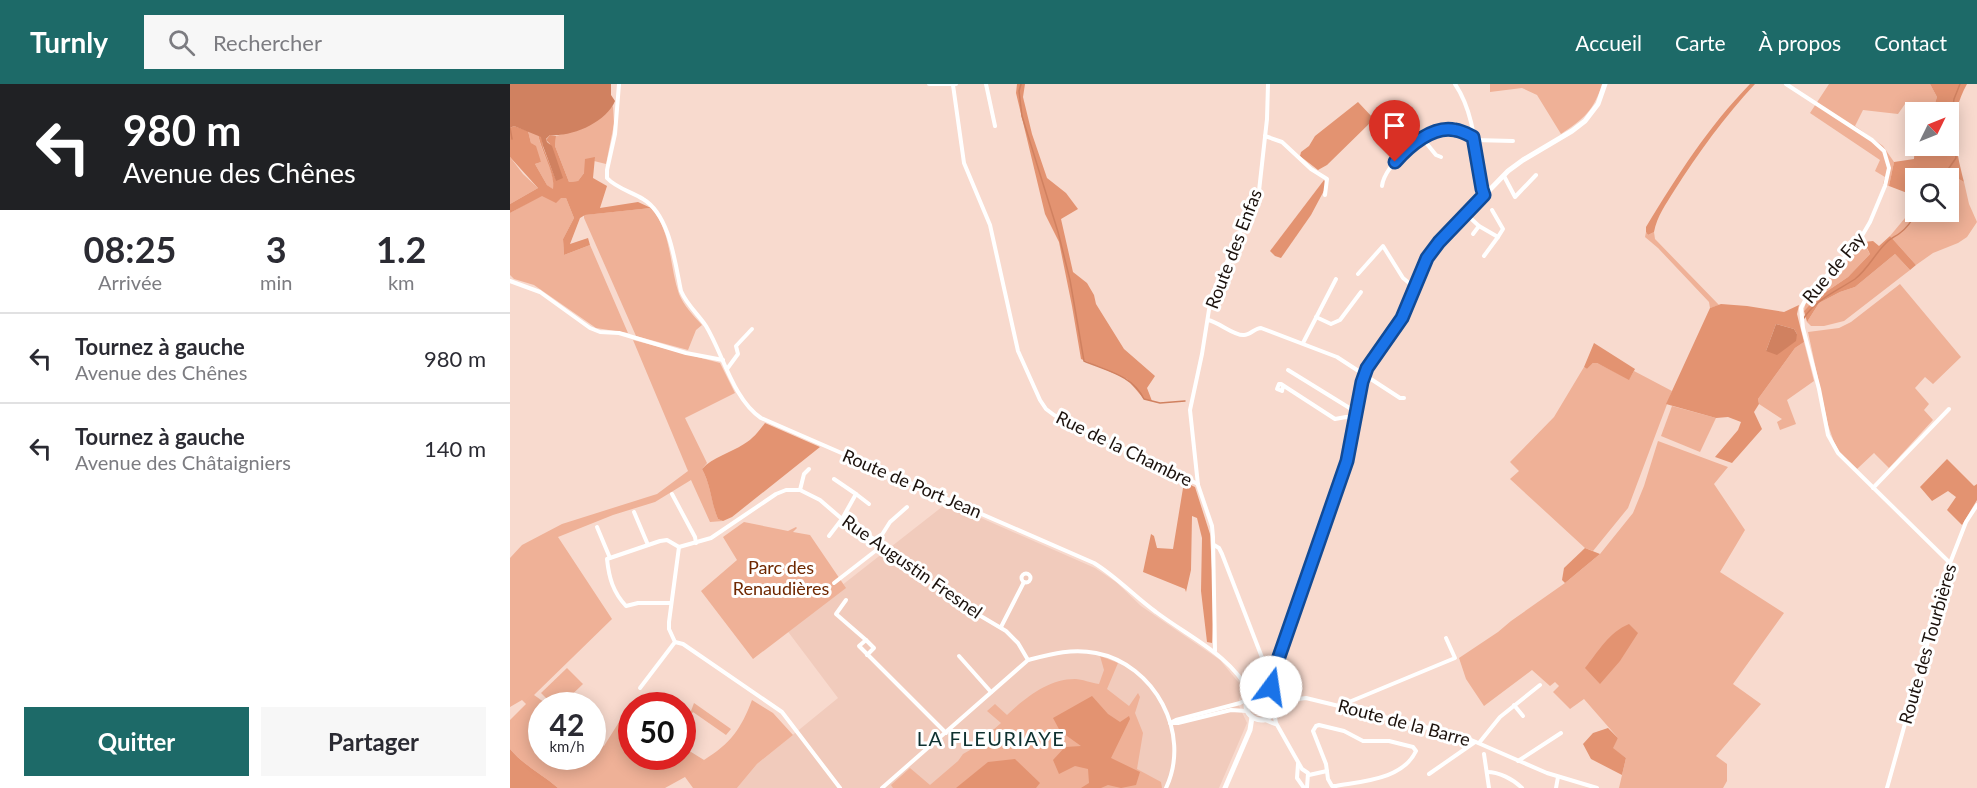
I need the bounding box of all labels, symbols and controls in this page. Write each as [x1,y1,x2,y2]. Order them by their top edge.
search box [144,15,564,69]
text: Turnly [30,25,108,59]
icon: search [165,26,198,59]
text: Rechercher [213,29,322,56]
text: Accueil [1575,30,1642,55]
text: Carte [1675,30,1726,55]
text: À propos [1759,30,1841,55]
text: Contact [1874,30,1947,55]
pin [1369,100,1420,162]
north arrow [1905,102,1959,156]
map controls [1905,102,1959,222]
text: 980 m [123,105,241,155]
icon: left [24,108,102,186]
icon: arrive [1378,109,1411,142]
text: Avenue des Chênes [123,156,356,189]
button: search [1905,168,1959,222]
street label: Route des Enfas [1200,185,1266,312]
text: 08:25 [84,227,176,271]
text: 3 [266,227,287,271]
text: 1.2 [376,227,426,271]
street label: Rue de Fay [1797,227,1870,307]
text: Arrivée [98,270,162,294]
text: min [260,270,292,294]
text: km [388,270,415,294]
text: Tournez à gauche [75,333,245,360]
icon: left [24,342,57,375]
text: 980 m [424,345,486,372]
text: Avenue des Chênes [75,360,247,384]
street label: Rue de la Chambre [1053,406,1196,491]
text: Tournez à gauche [75,423,245,450]
icon: left [24,432,57,465]
text: 140 m [424,435,486,462]
street label: Route de Port Jean [839,444,985,522]
text: Avenue des Châtaigniers [75,450,291,474]
street label: Rue Augustin Fresnel [838,510,987,623]
park label: Parc des Renaudières [733,556,830,599]
street label: Route des Tourbières [1894,561,1960,726]
position arrow [1239,655,1303,719]
speed limit sign: 50 [618,692,696,770]
street label: Route de la Barre [1336,694,1473,750]
text: 42 [550,706,584,742]
button: Quitter [24,707,249,776]
button: Partager [261,707,486,776]
district label: LA FLEURIAYE [917,726,1065,750]
text: km/h [549,737,585,755]

